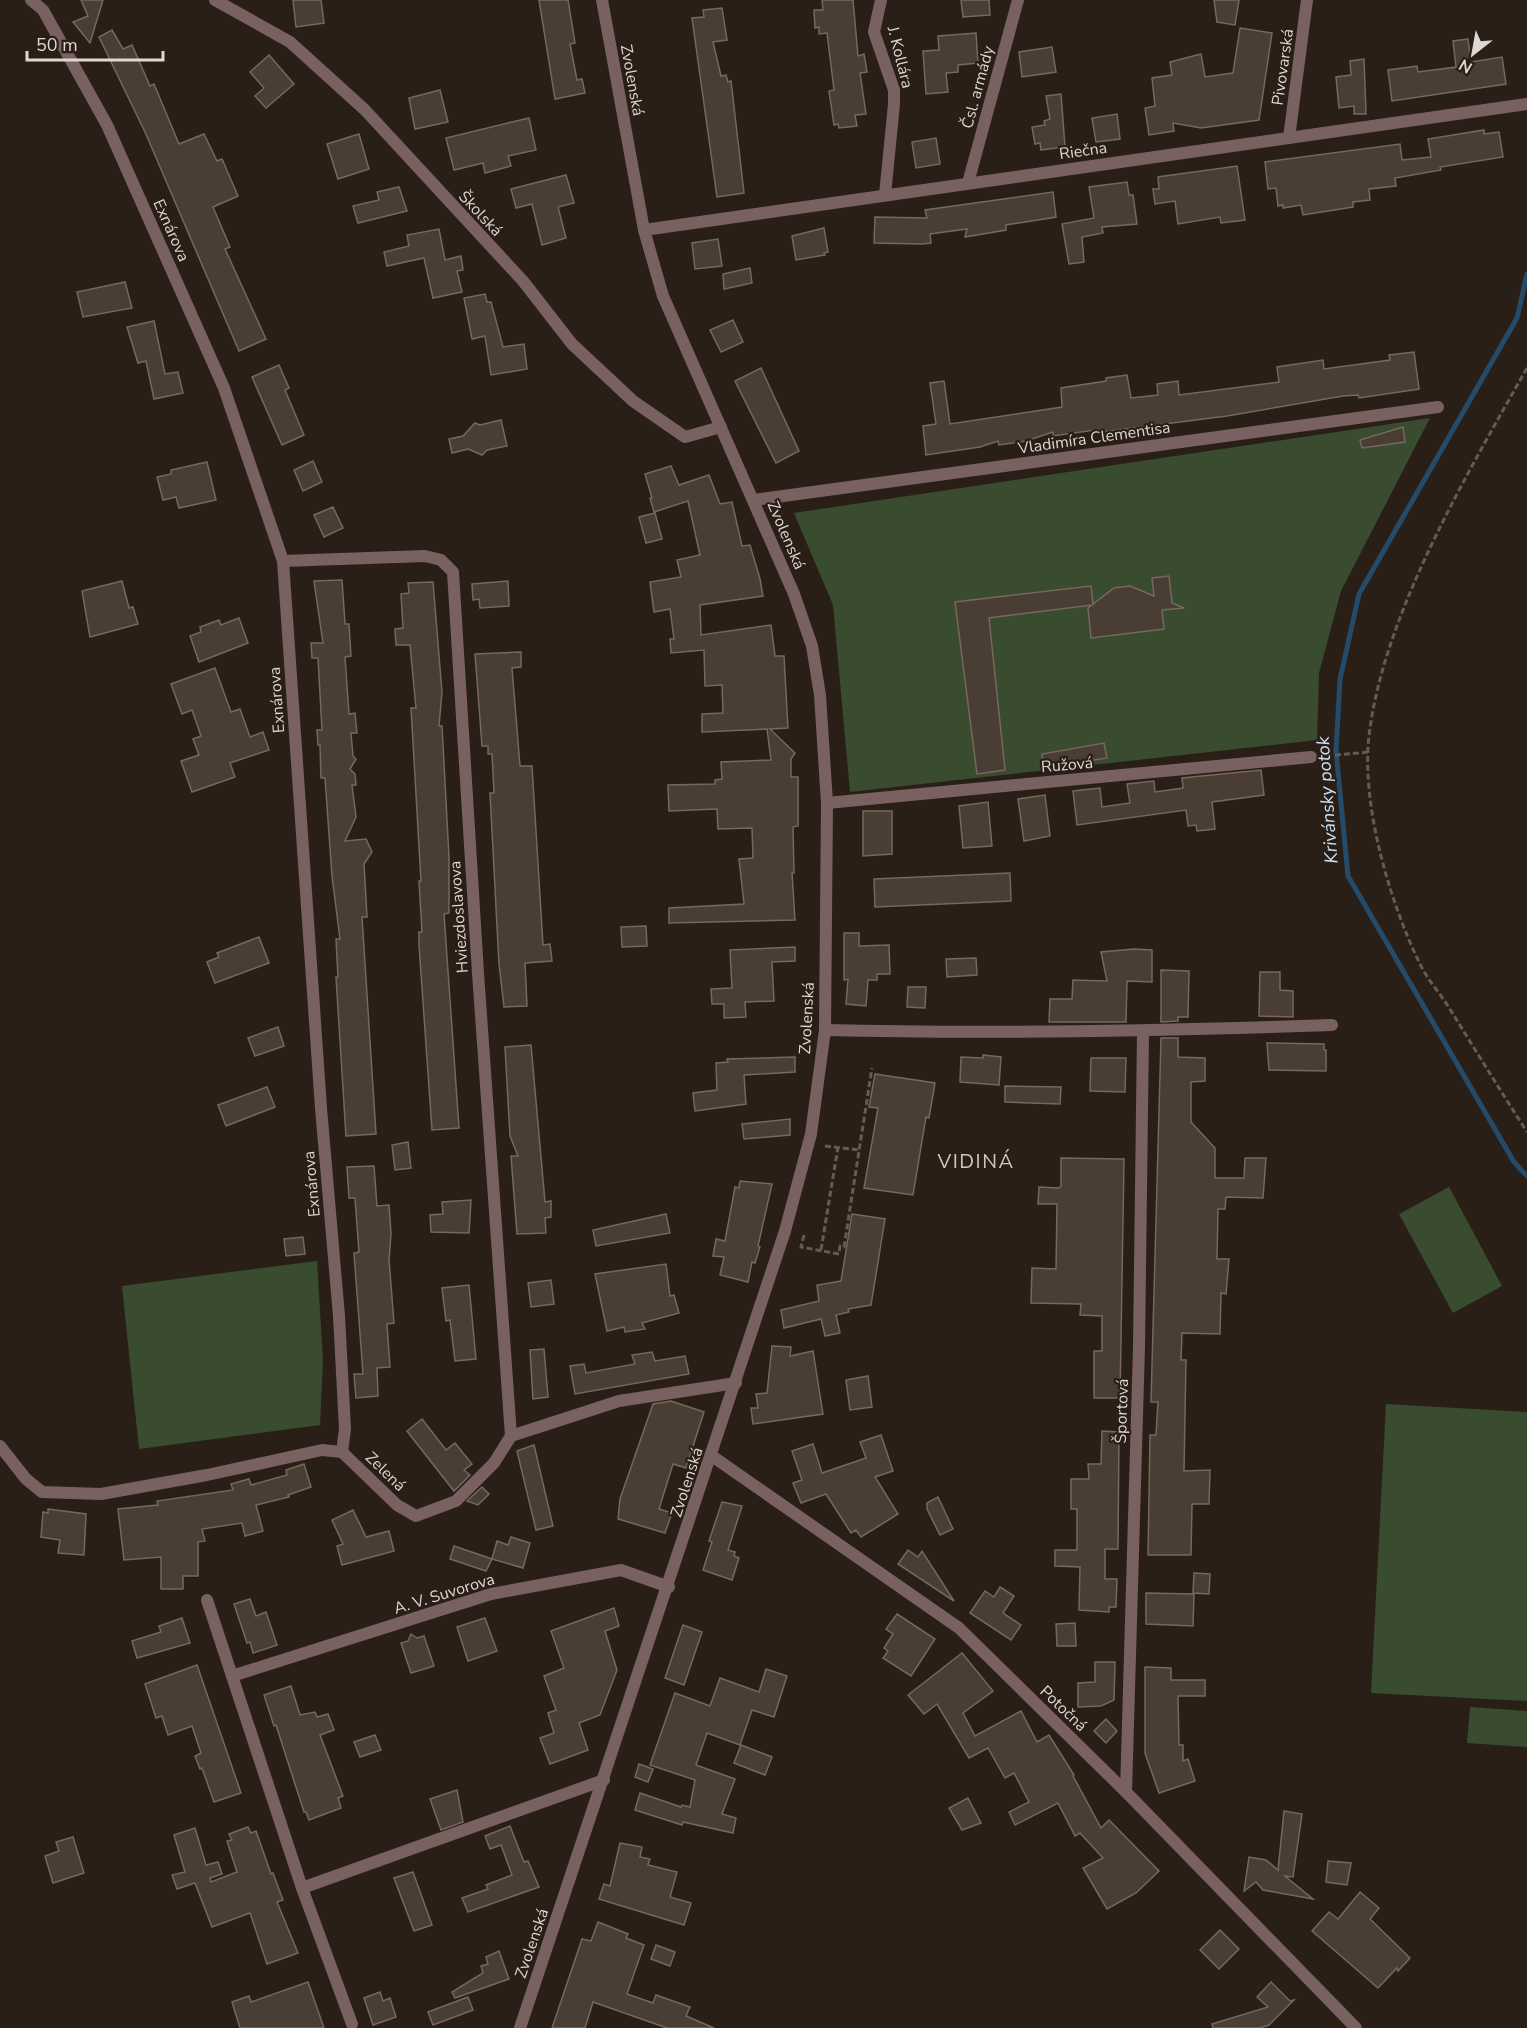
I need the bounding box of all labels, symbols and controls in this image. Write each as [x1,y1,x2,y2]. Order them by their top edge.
street label: J. Kollára [881,23,918,91]
scale bar [27,24,164,62]
north arrow [1443,24,1503,84]
street label: Pivovarská [1267,27,1299,107]
text: 50 m [36,33,78,57]
street label: Zvolenská [615,43,649,118]
street label: Čsl. armády [956,43,1000,131]
text: N [1455,53,1477,79]
street label: Riečna [1058,137,1108,165]
street label: Školská [453,186,507,241]
street label: Exnárova [148,196,195,265]
street label: Vladimíra Clementisa [1016,416,1172,460]
street label: Zvolenská [762,498,810,573]
street label: Exnárova [264,666,290,734]
water label: Krivánsky potok [1311,735,1343,864]
street label: Ružová [1040,752,1094,778]
street label: Hviezdoslavova [444,860,474,974]
street label: Zvolenská [794,981,820,1055]
district label: VIDINÁ [936,1148,1015,1175]
street label: Exnárova [298,1150,326,1218]
street label: Športová [1110,1378,1134,1444]
street label: Zvolenská [665,1445,709,1520]
street label: Zelená [360,1447,410,1496]
street label: A. V. Suvorova [391,1568,497,1620]
street label: Potočná [1035,1681,1092,1737]
street label: Zvolenská [510,1906,554,1981]

